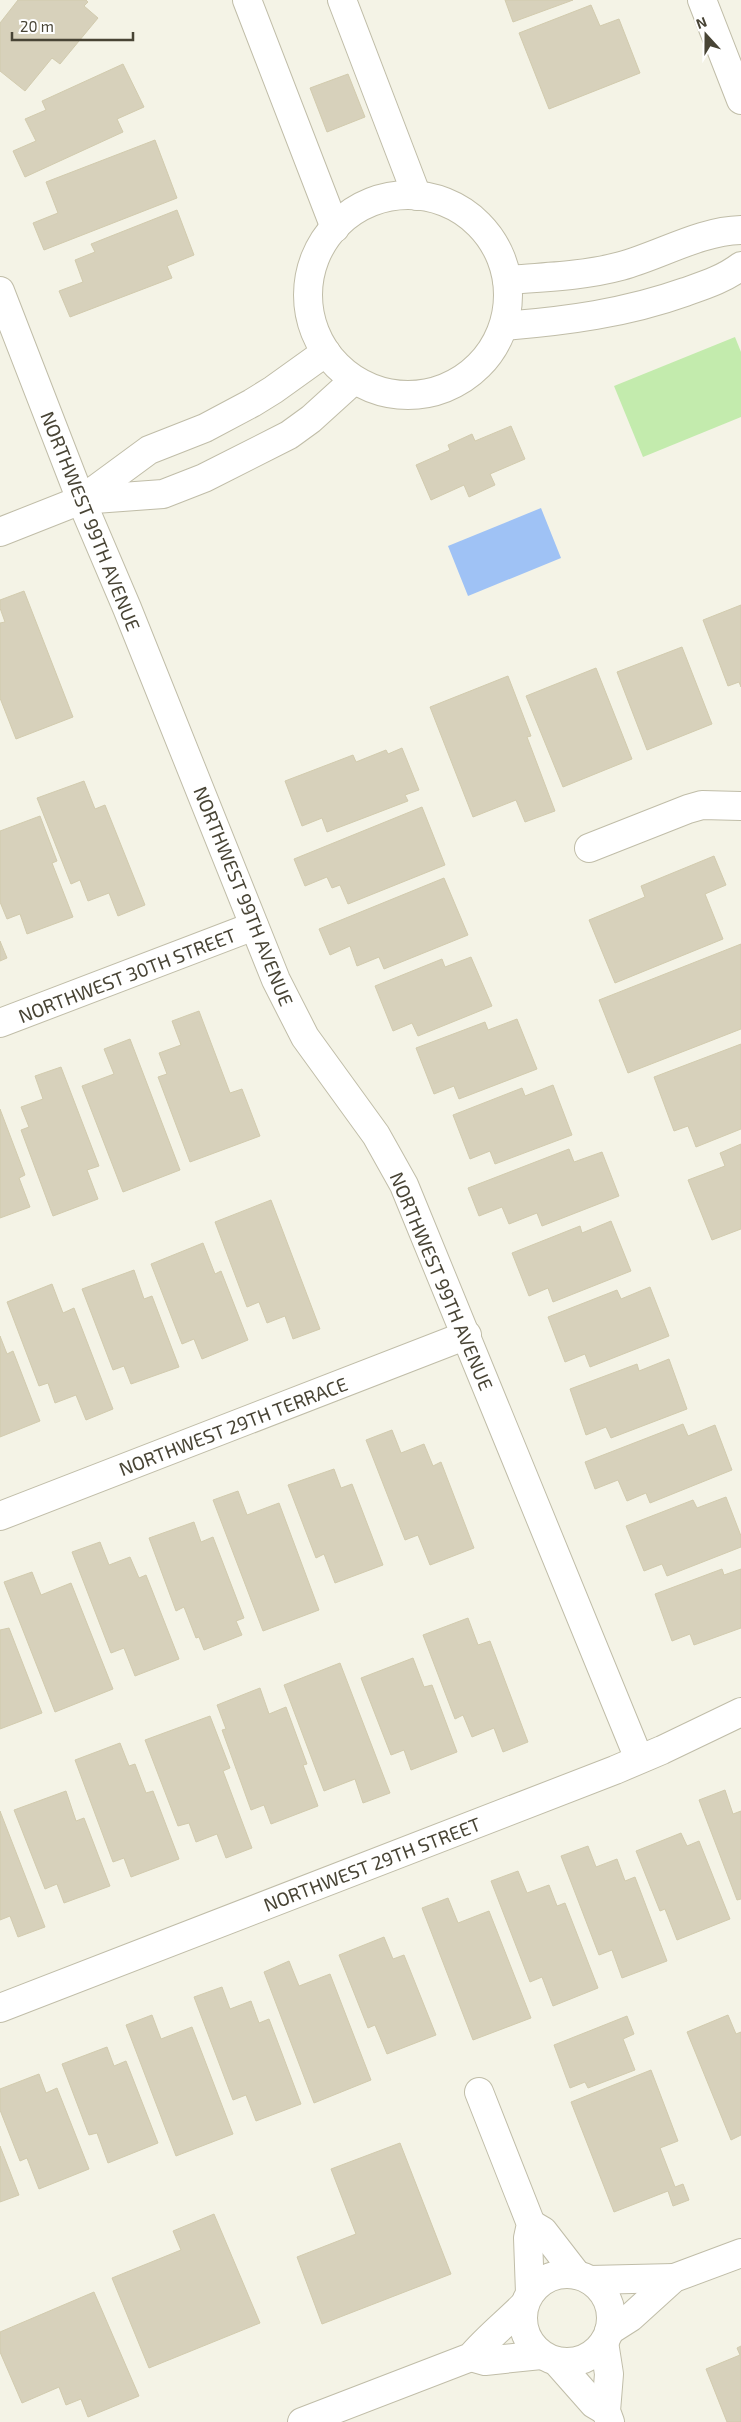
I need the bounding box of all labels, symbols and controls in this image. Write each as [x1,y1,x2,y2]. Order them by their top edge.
scale bar [12,10,134,42]
north arrow [681,10,731,60]
text: N [693,13,709,32]
text: 20 m [20,17,54,35]
street label: NORTHWEST 99TH AVENUE [36,408,146,634]
street label: NORTHWEST 99TH AVENUE [189,783,299,1009]
street label: NORTHWEST 30TH STREET [15,923,239,1027]
street label: NORTHWEST 99TH AVENUE [386,1168,498,1394]
street label: NORTHWEST 29TH TERRACE [115,1372,351,1480]
street label: NORTHWEST 29TH STREET [260,1812,484,1916]

